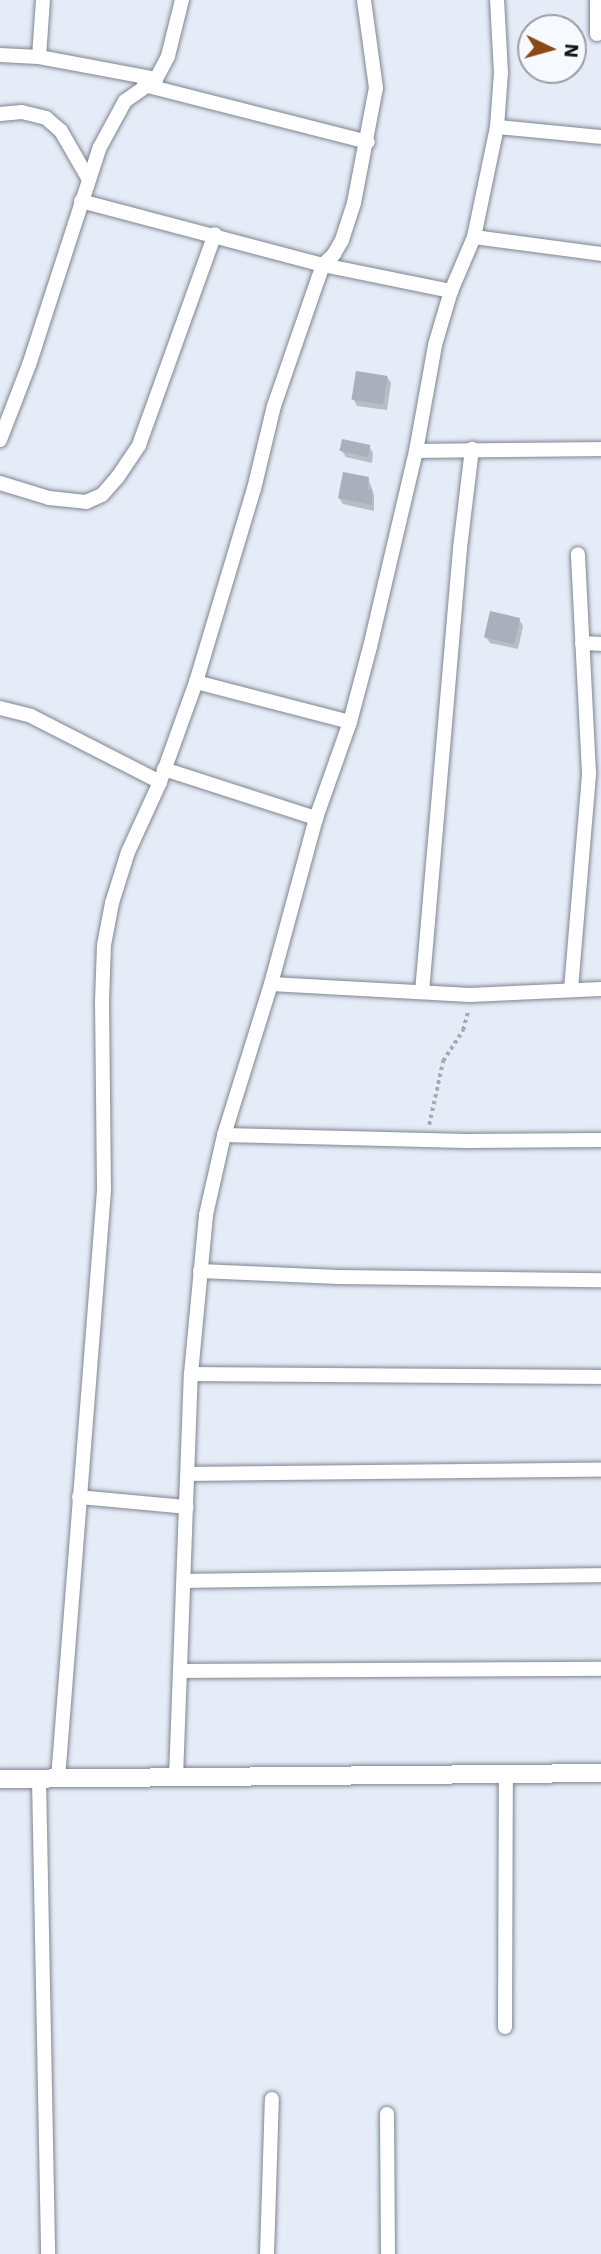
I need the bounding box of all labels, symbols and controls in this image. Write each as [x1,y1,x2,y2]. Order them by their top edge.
north arrow [517,14,587,84]
text: N [559,43,583,59]

